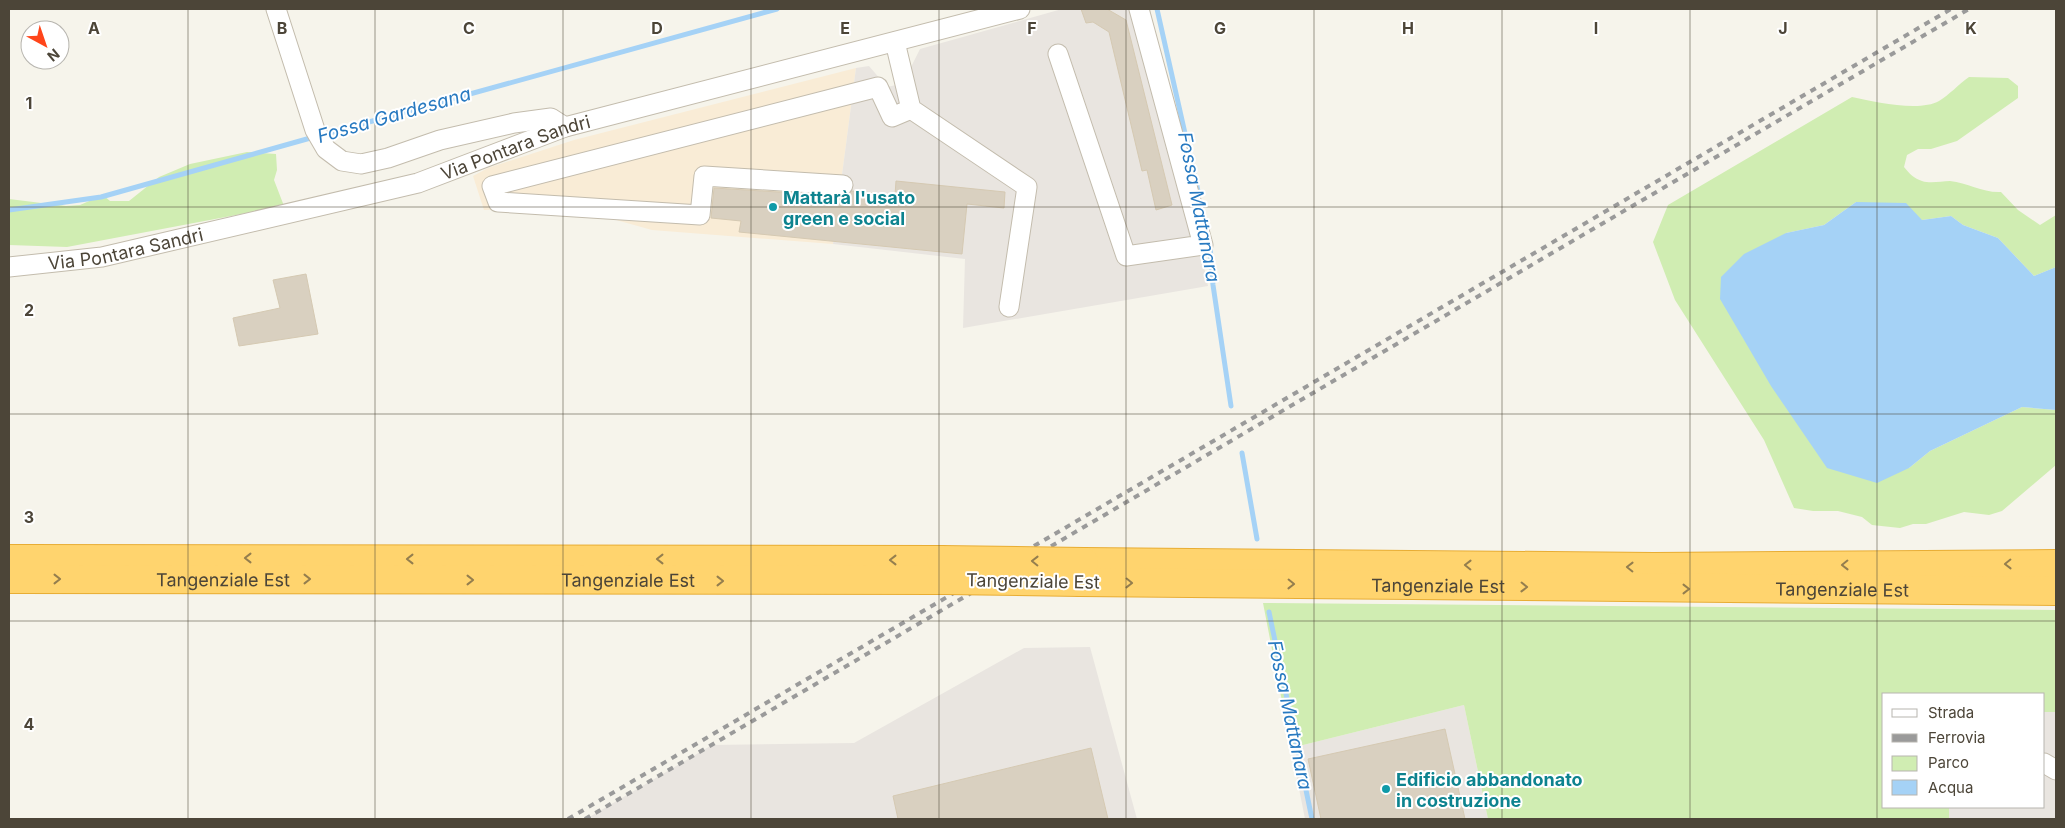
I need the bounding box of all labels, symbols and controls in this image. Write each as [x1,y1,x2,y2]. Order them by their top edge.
text: A [88,18,100,38]
text: B [277,18,287,38]
text: C [463,18,475,38]
text: D [651,18,663,38]
text: E [840,18,850,38]
text: F [1027,18,1037,38]
text: G [1214,18,1226,38]
text: H [1402,18,1414,38]
text: I [1594,18,1598,38]
text: J [1778,18,1788,38]
text: K [1965,18,1977,38]
north arrow [20,20,70,70]
text: N [44,45,63,65]
water label: Fossa Gardesana [315,82,474,148]
text: 1 [26,93,32,113]
street label: Via Pontara Sandri [438,110,592,184]
water label: Fossa Mattanara [1173,130,1225,284]
place label: Mattarà l'usato green e social [783,187,915,229]
marker: Mattarà l'usato green e social [767,201,779,213]
street label: Via Pontara Sandri [47,223,205,273]
text: 2 [24,300,34,320]
text: 3 [24,507,34,527]
one-way arrow [243,553,251,563]
one-way arrow [406,553,414,564]
one-way arrow [656,554,664,564]
one-way arrow [888,555,896,565]
one-way arrow [1031,556,1039,567]
one-way arrow [2003,559,2011,569]
one-way arrow [1463,560,1471,570]
one-way arrow [1841,560,1849,571]
one-way arrow [1626,562,1634,572]
street label: Tangenziale Est [156,569,290,590]
street label: Tangenziale Est [561,569,695,590]
street label: Tangenziale Est [966,569,1100,593]
one-way arrow [54,574,62,584]
one-way arrow [304,574,312,584]
street label: Tangenziale Est [1371,574,1505,596]
one-way arrow [466,575,474,585]
one-way arrow [716,576,724,586]
one-way arrow [1125,577,1133,588]
street label: Tangenziale Est [1775,578,1909,600]
one-way arrow [1288,579,1296,589]
one-way arrow [1520,582,1528,592]
one-way arrow [1682,584,1690,594]
water label: Fossa Mattanara [1263,638,1317,792]
legend [1882,693,2045,808]
text: Strada [1928,703,1974,722]
text: 4 [24,714,35,734]
text: Ferrovia [1928,728,1985,747]
text: Parco [1928,753,1969,772]
place label: Edificio abbandonato in costruzione [1396,769,1583,811]
text: Acqua [1928,778,1973,797]
marker: Edificio abbandonato in costruzione [1380,783,1392,795]

